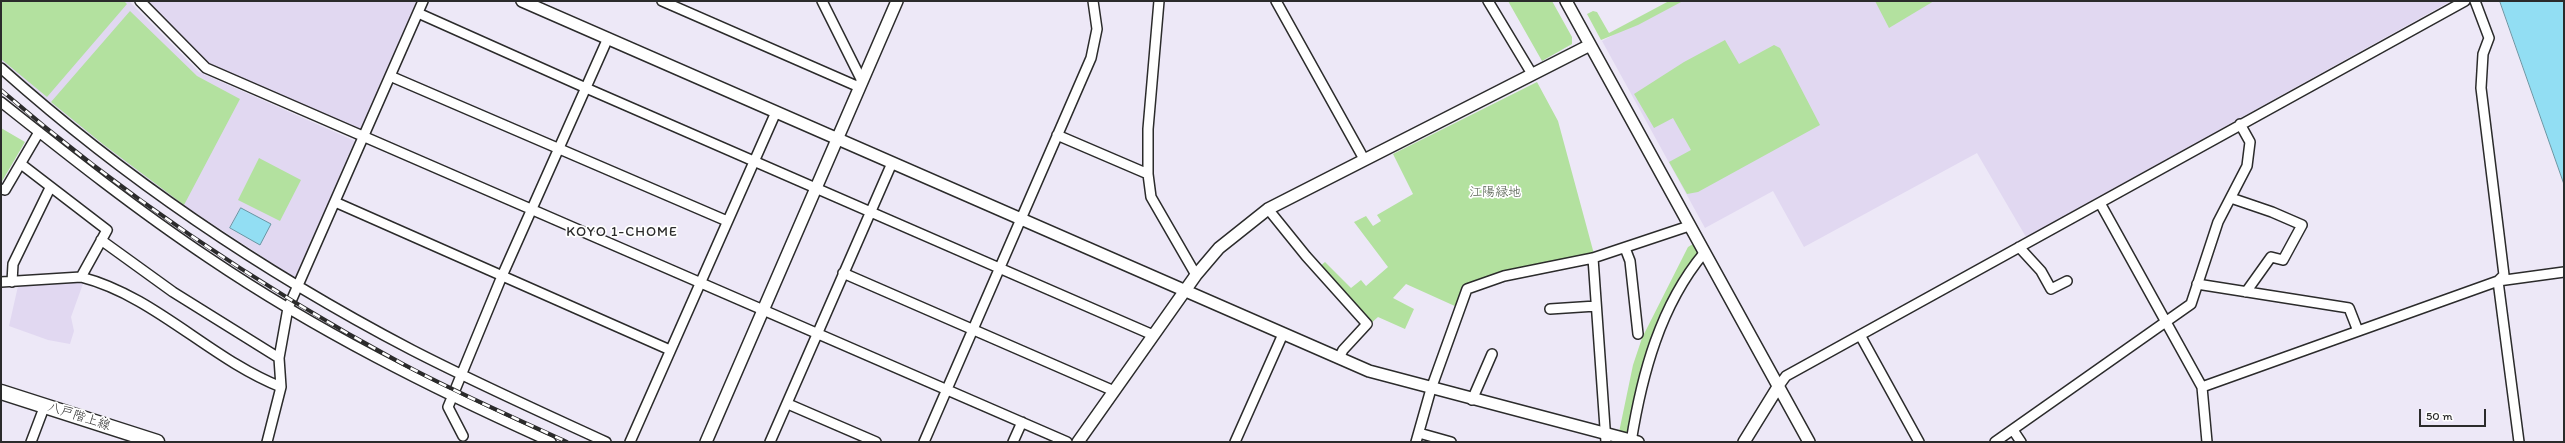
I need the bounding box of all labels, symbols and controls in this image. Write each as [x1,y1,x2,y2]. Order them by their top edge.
park label: 江陽緑地 [1469,185,1521,201]
district label: KOYO 1-CHOME [566,224,678,240]
street label: 八戸階上線 [46,400,112,434]
scale bar [2421,401,2488,427]
text: 50 m [2426,409,2452,423]

